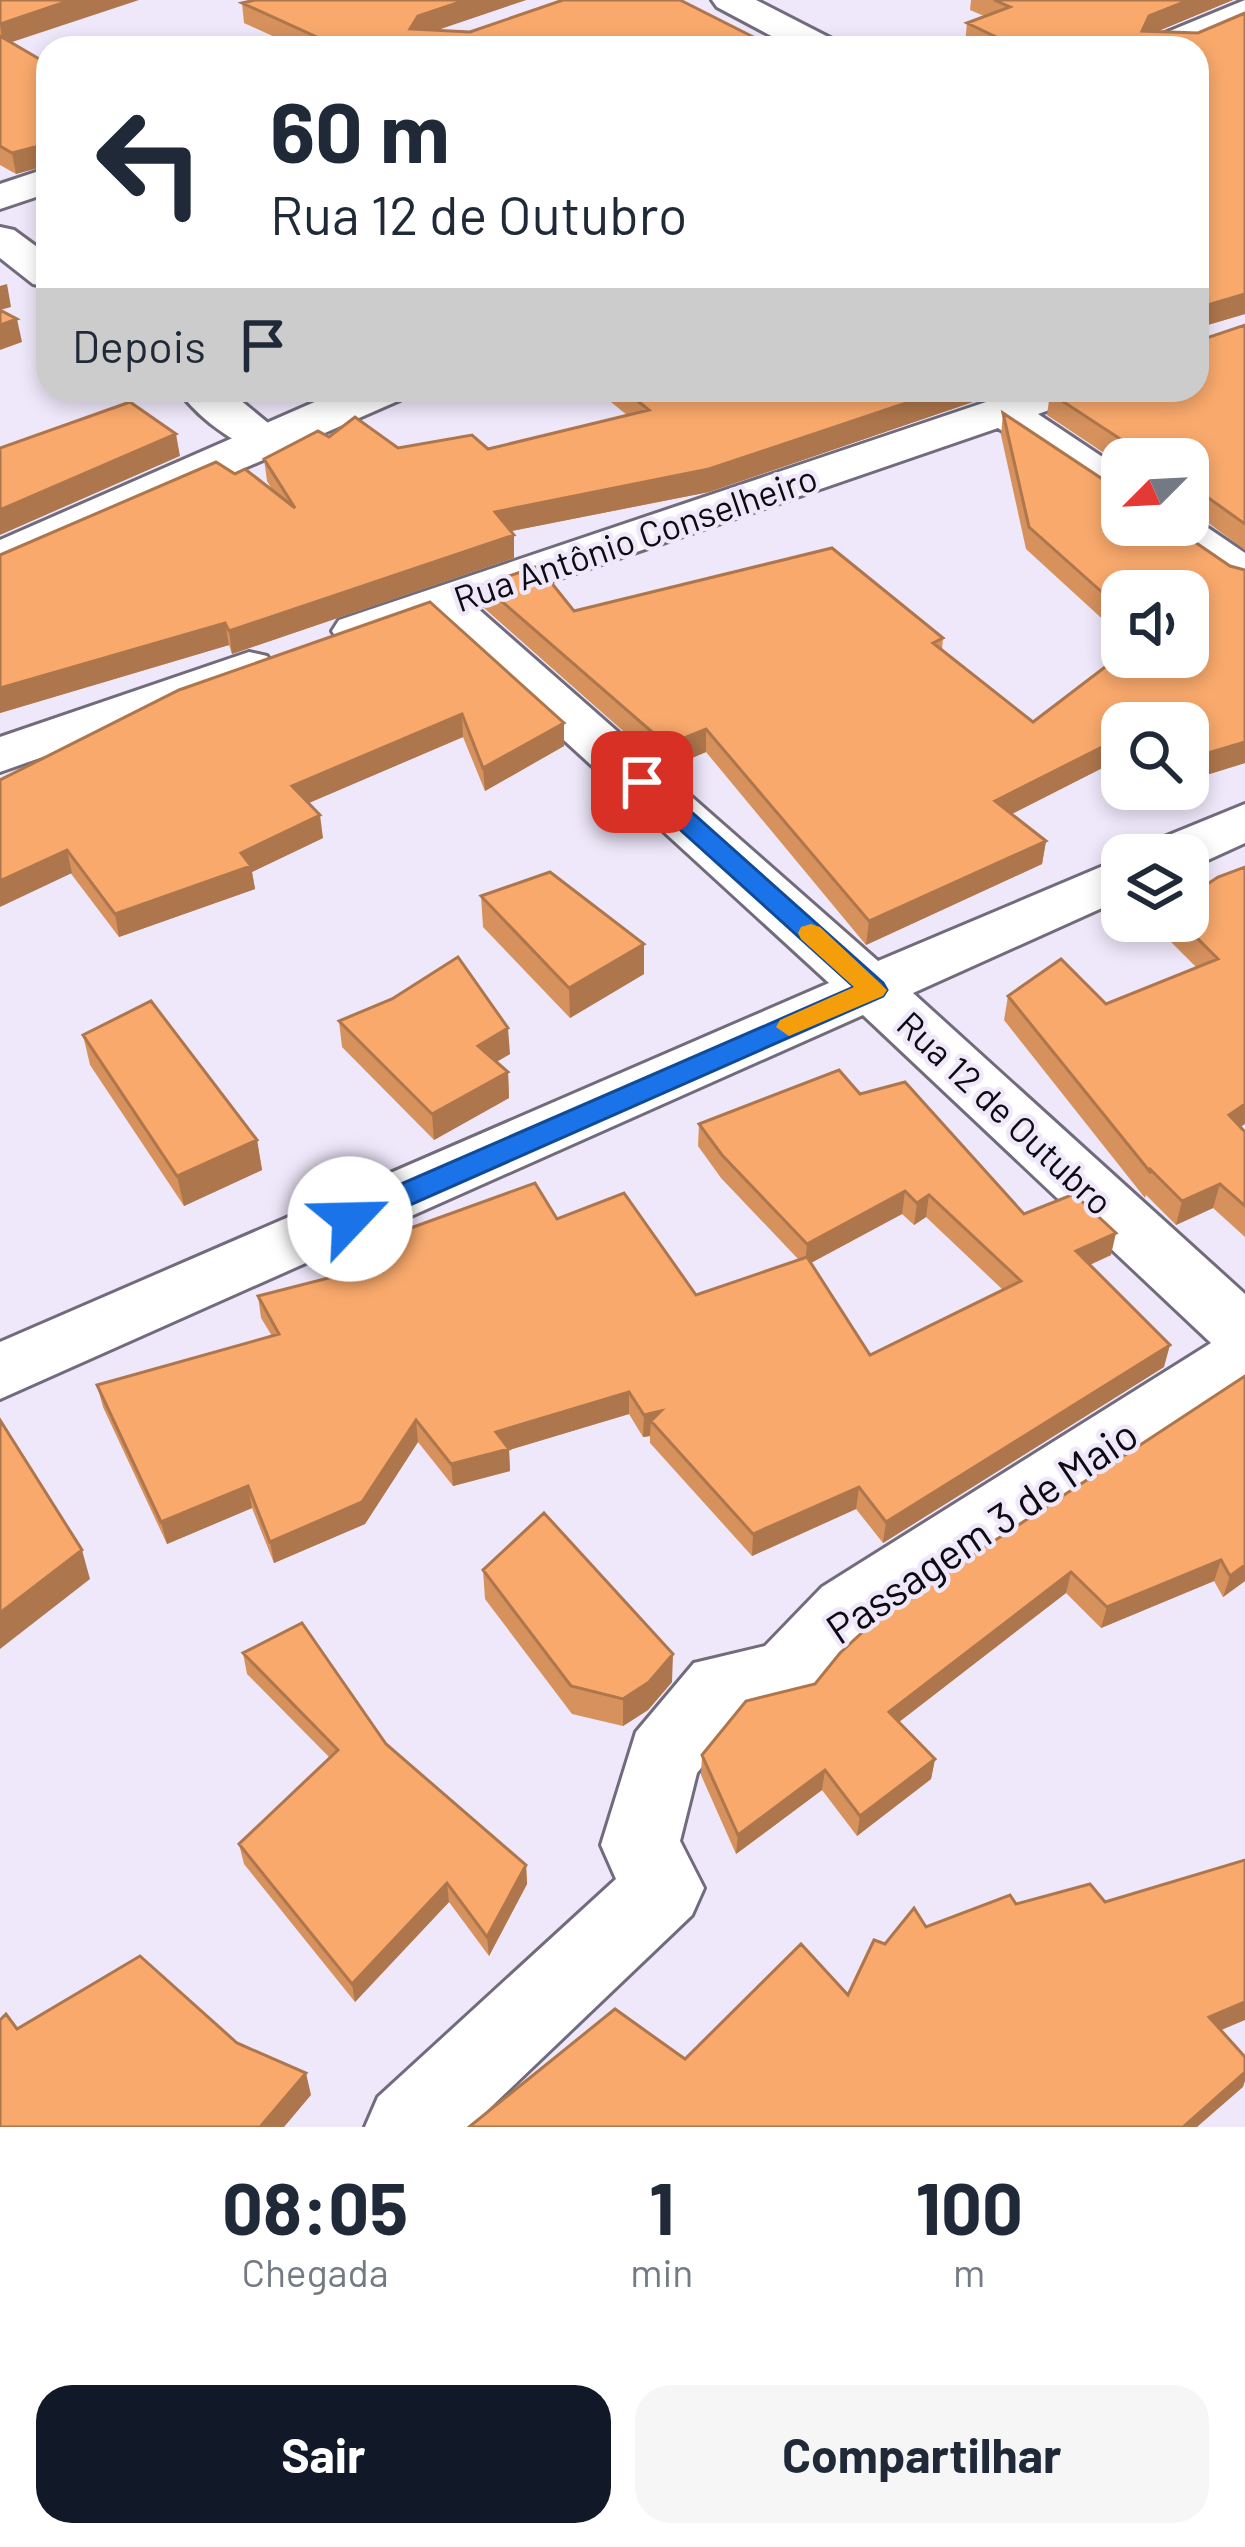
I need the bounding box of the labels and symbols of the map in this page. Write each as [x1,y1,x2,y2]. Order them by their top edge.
north arrow [1101,438,1209,546]
street label: Rua Antônio Conselheiro [448,455,822,619]
pin [591,731,693,833]
street label: Rua 12 de Outubro [890,1001,1122,1223]
position arrow [287,1156,413,1282]
street label: Passagem 3 de Maio [816,1407,1147,1653]

